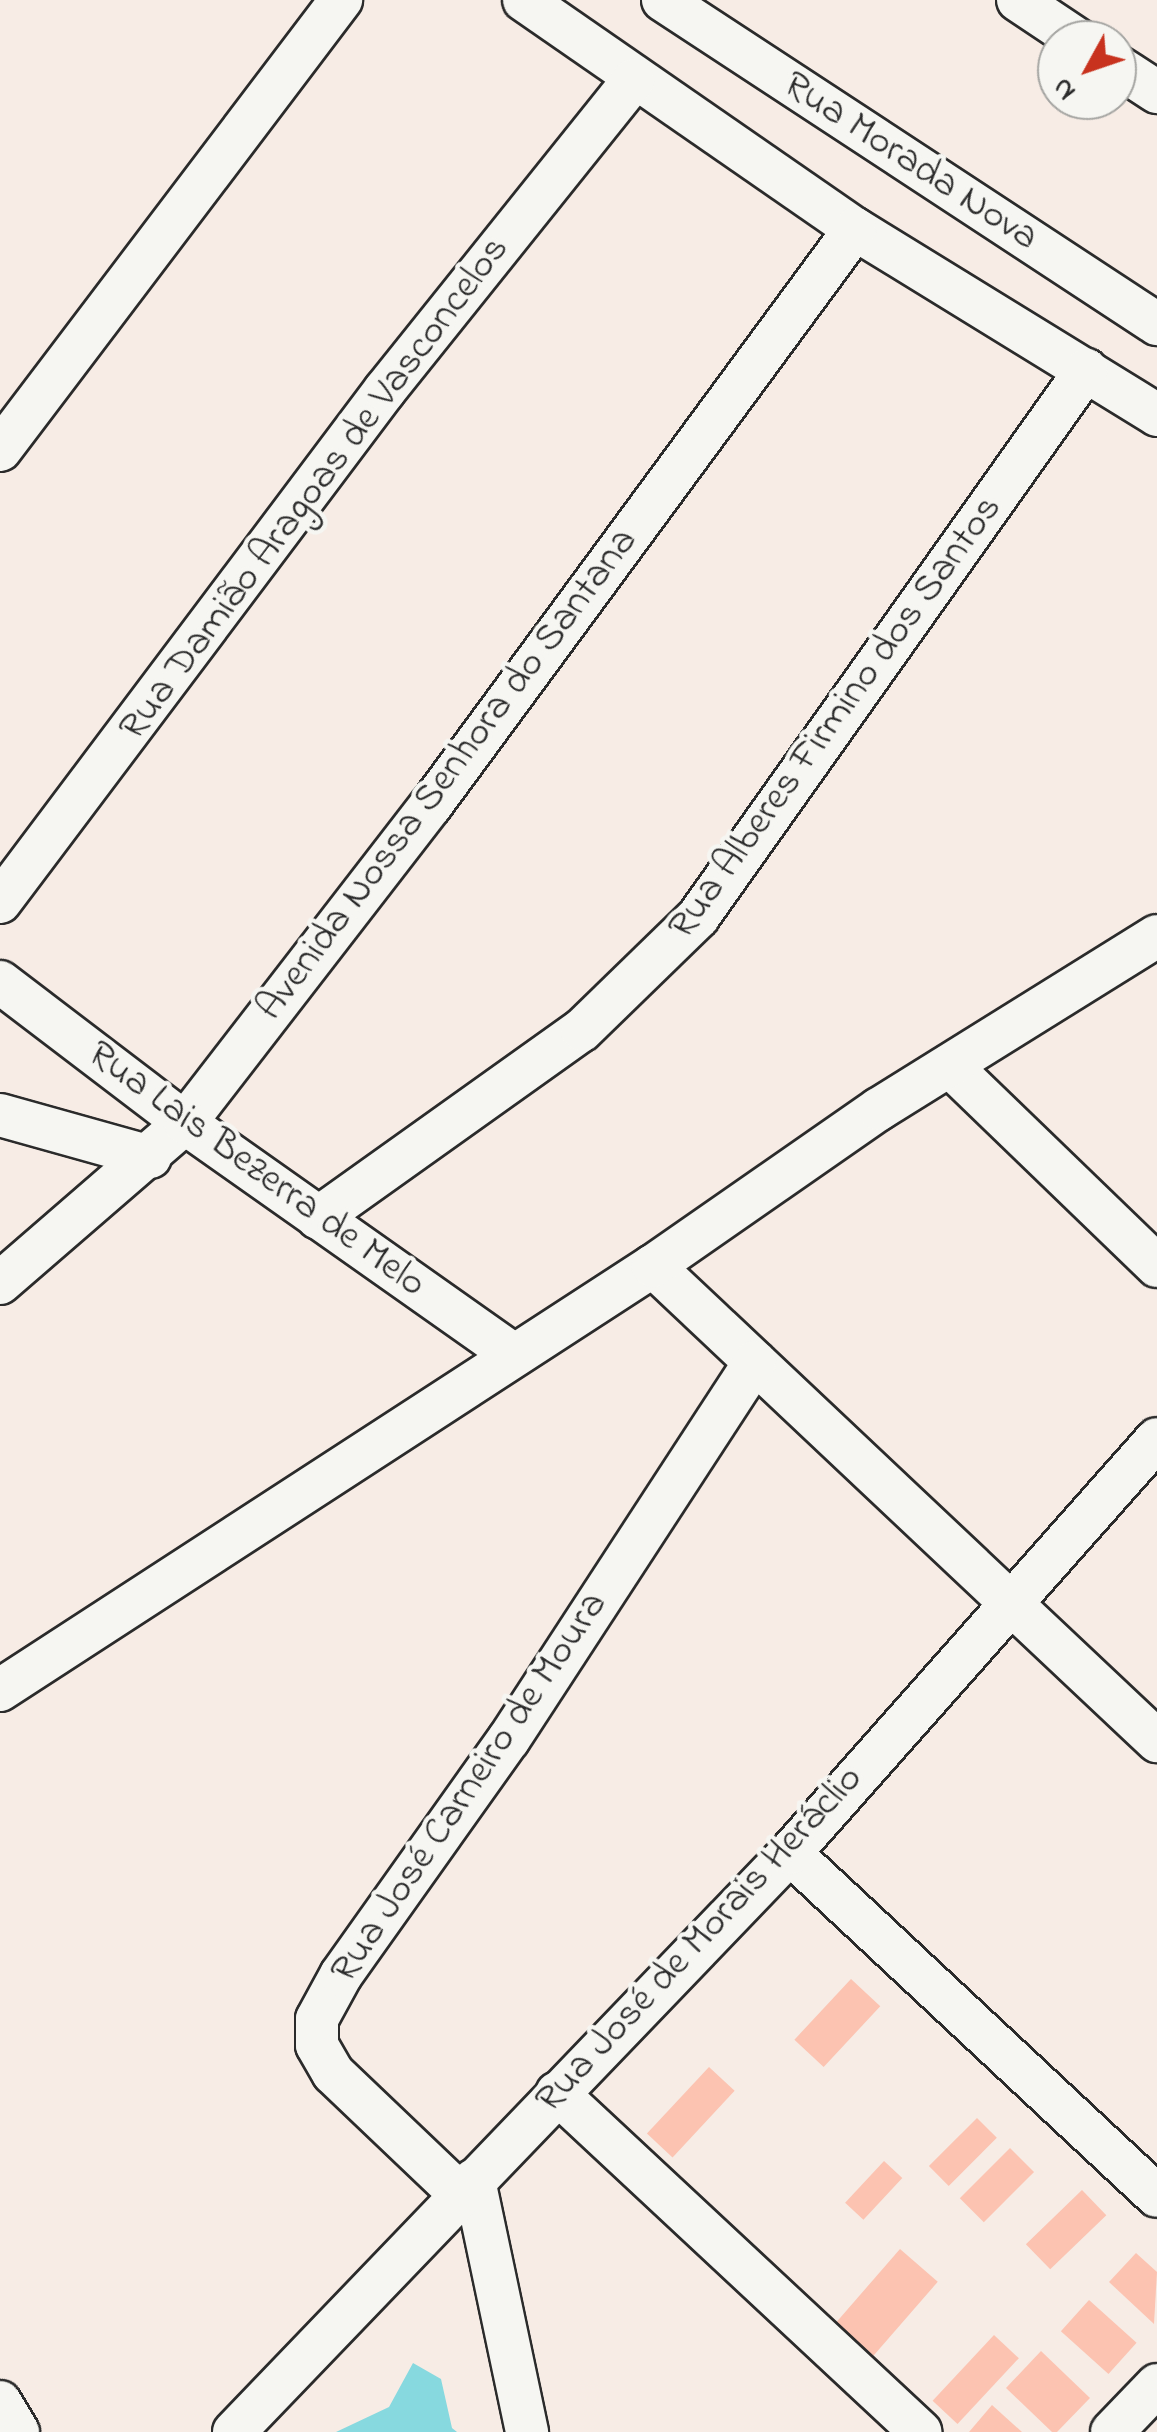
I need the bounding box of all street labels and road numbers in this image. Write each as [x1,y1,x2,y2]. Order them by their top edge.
street label: Rua Morada Nova [773,62,1047,262]
street label: Rua Damião Aragoas de Vasconcelos [110,227,520,751]
street label: Rua Alberes Firmino dos Santos [659,487,1013,949]
street label: Avenida Nossa Senhora do Santana [247,519,649,1031]
street label: Rua Lais Bezerra de Melo [77,1031,435,1309]
street label: Rua José Carneiro de Moura [321,1583,619,1993]
street label: Rua José de Morais Heráclio [526,1756,874,2124]

